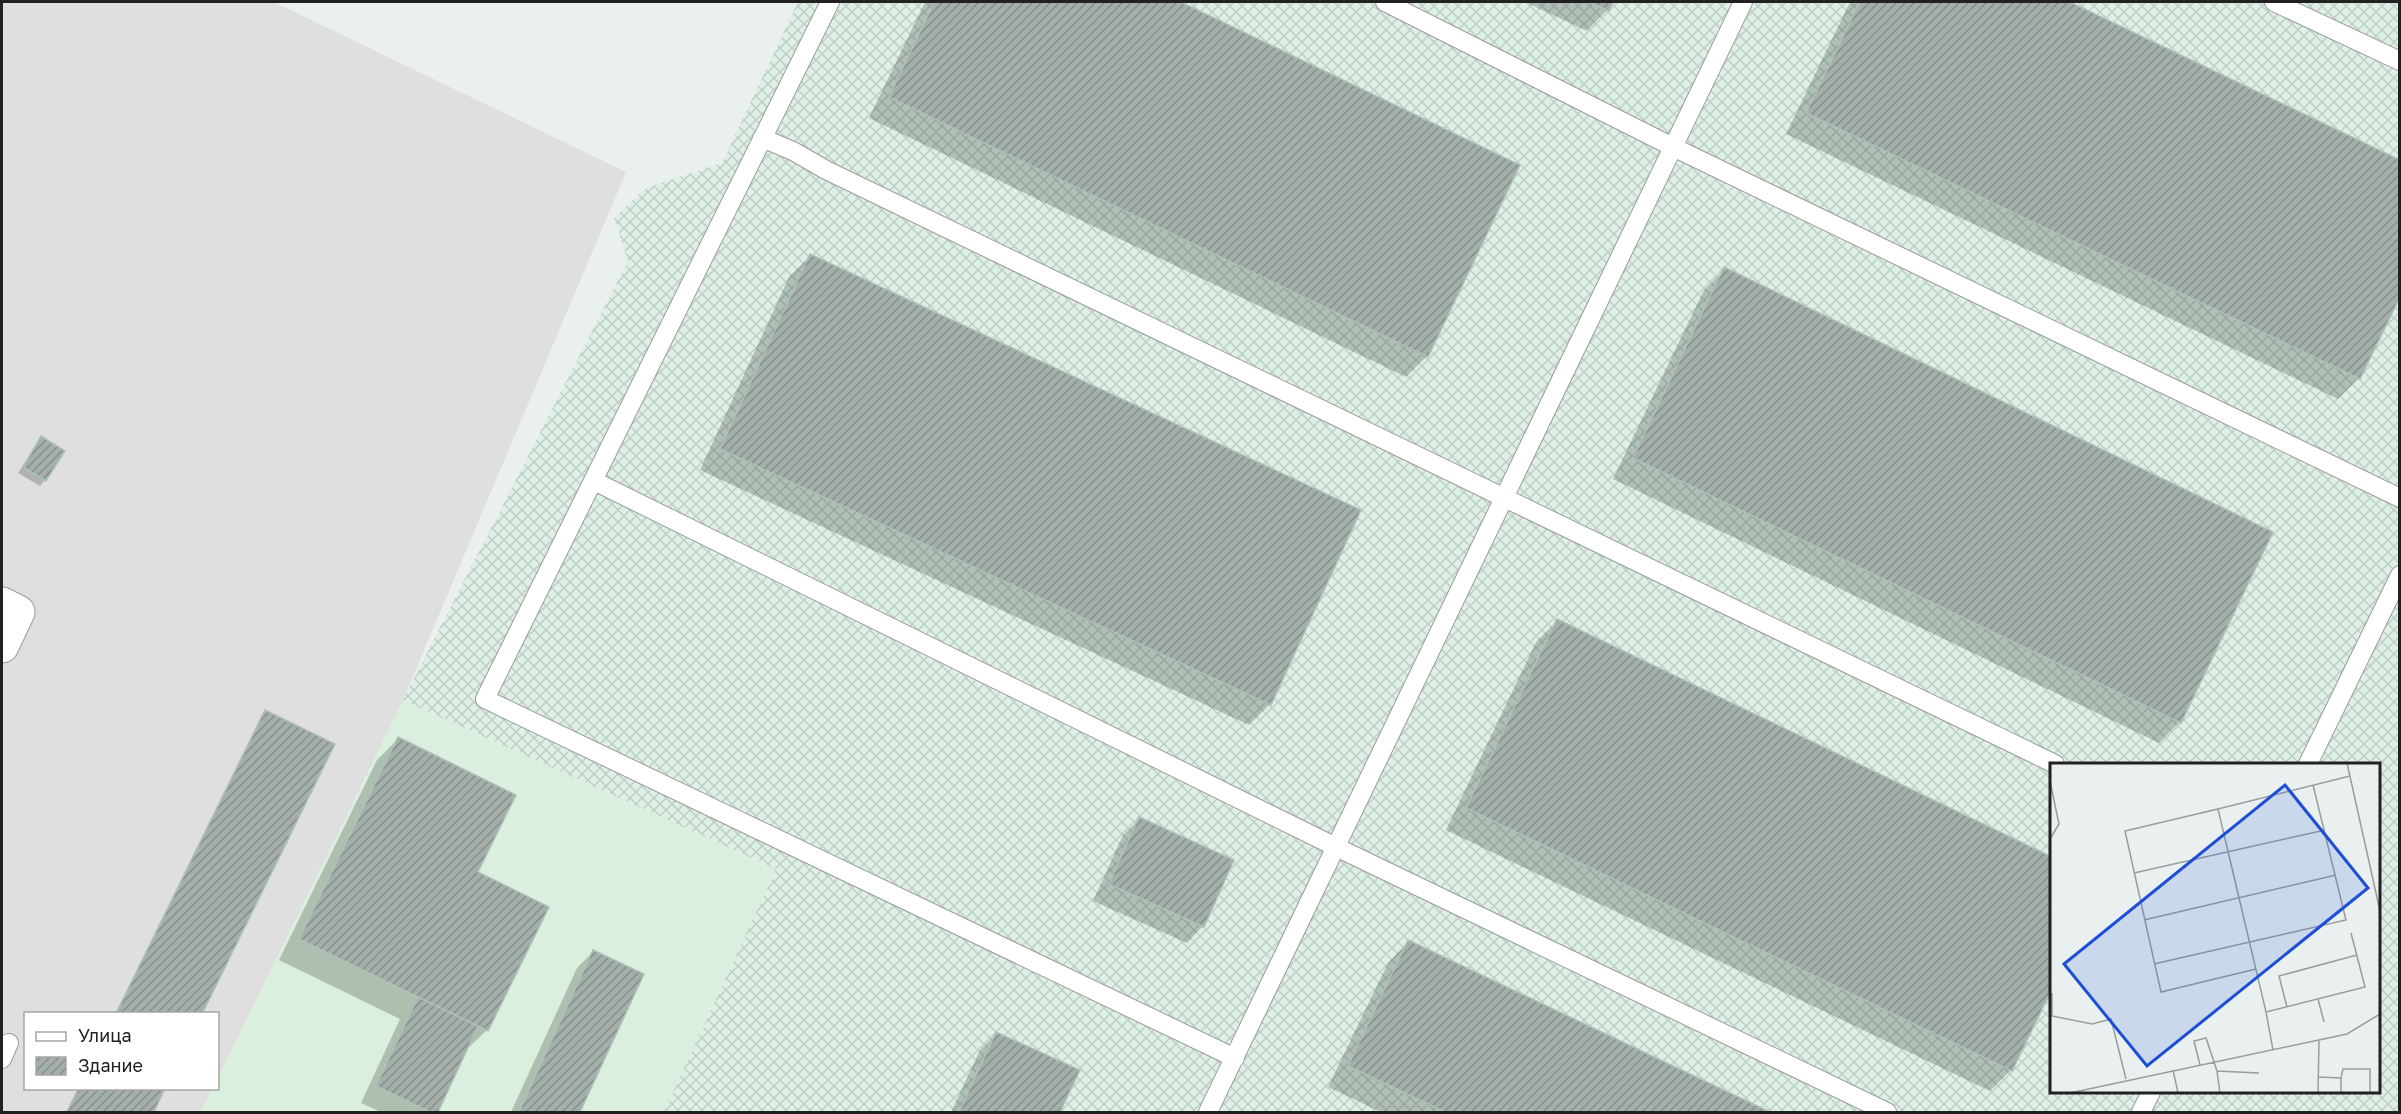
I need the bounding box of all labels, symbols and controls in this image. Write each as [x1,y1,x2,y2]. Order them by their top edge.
inset map [2050,763,2380,1093]
legend [24,1012,219,1090]
text: Улица [78,1024,132,1046]
text: Здание [78,1054,143,1076]

